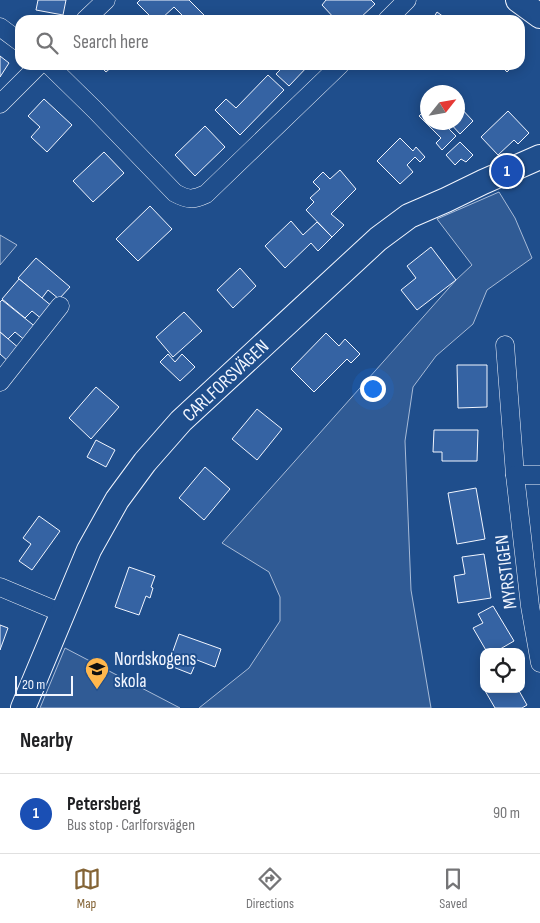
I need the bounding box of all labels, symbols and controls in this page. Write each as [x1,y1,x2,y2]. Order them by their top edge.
search box [15,15,525,70]
icon: search [33,29,61,57]
text: Search here [73,31,149,54]
north arrow [420,85,465,130]
pin: 1 [491,152,523,190]
street label: CARLFORSVÄGEN [178,335,274,427]
your location [360,376,386,402]
street label: MYRSTIGEN [491,533,522,610]
place label: Nordskogens skola [114,648,197,693]
map controls [480,648,525,693]
button: locate [480,648,525,693]
school or university icon: Nordskogens skola [84,656,110,690]
scale bar [15,673,72,696]
text: 20 m [22,676,45,693]
text: Nearby [20,728,73,753]
text: Petersberg [67,793,141,816]
text: 1 [33,804,39,823]
text: 90 m [493,804,520,823]
text: Bus stop · Carlforsvägen [67,816,195,835]
tab: Map [73,865,101,912]
tab: Directions [246,865,294,912]
tab: Saved [439,865,467,912]

